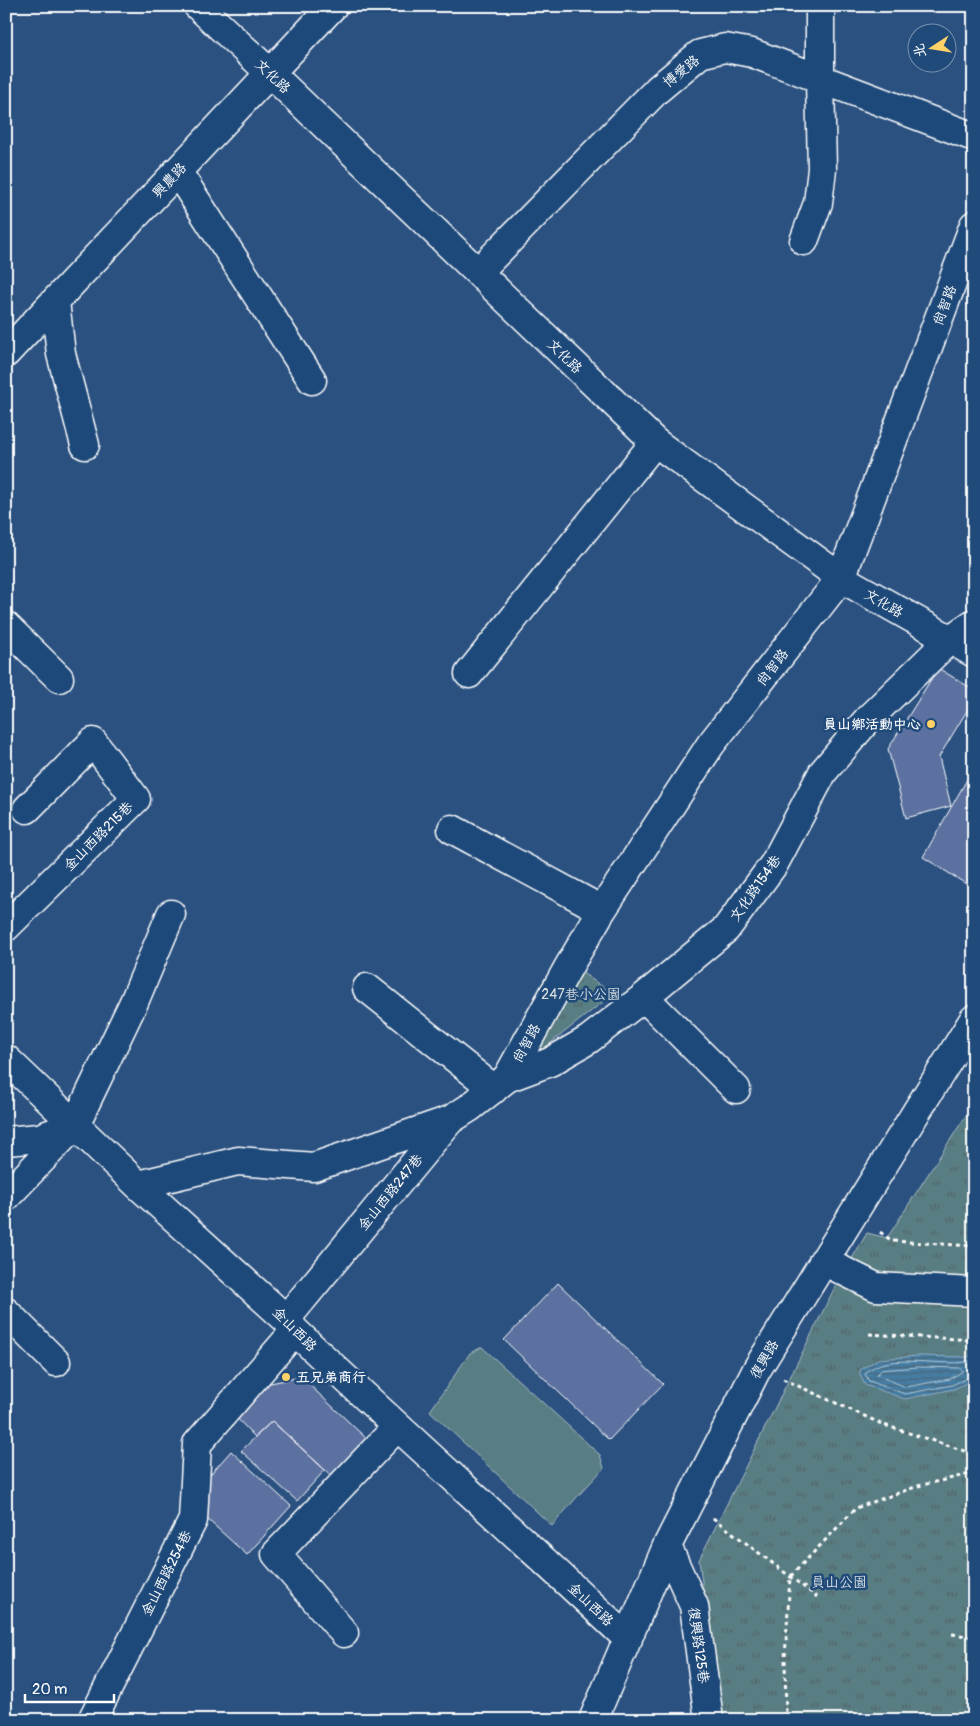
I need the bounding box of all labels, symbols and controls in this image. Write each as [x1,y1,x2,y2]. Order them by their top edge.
north arrow [908,22,958,72]
text: 北 [910,42,930,59]
street label: 博愛路 [660,52,703,91]
street label: 文化路 [252,56,294,97]
street label: 興農路 [149,159,190,201]
street label: 尚智路 [929,283,960,328]
street label: 文化路 [544,336,586,377]
street label: 文化路 [861,586,906,621]
street label: 尚智路 [753,646,792,689]
place label: 員山鄉活動中心 [823,716,921,733]
marker: 員山鄉活動中心 [925,718,937,730]
street label: 金山西路215巷 [60,798,137,874]
street label: 文化路154巷 [726,851,785,925]
park label: 247巷小公園 [541,986,621,1003]
street label: 尚智路 [509,1021,544,1066]
street label: 金山西路247巷 [354,1150,427,1234]
street label: 金山西路 [269,1304,320,1355]
street label: 復興路 [747,1337,782,1382]
place label: 五兄弟商行 [296,1369,366,1386]
marker: 五兄弟商行 [280,1371,292,1383]
street label: 金山西路254巷 [138,1527,196,1619]
park label: 員山公園 [811,1574,867,1591]
street label: 金山西路 [564,1579,617,1630]
street label: 復興路125巷 [685,1606,712,1685]
scale bar [25,1671,114,1703]
text: 20 m [32,1680,67,1699]

